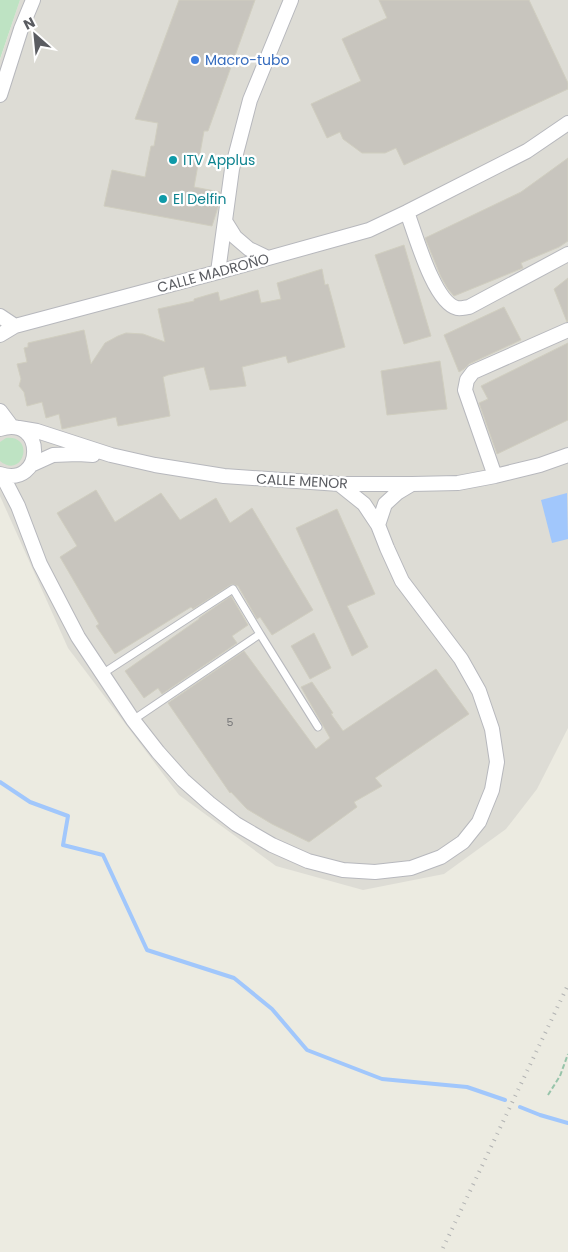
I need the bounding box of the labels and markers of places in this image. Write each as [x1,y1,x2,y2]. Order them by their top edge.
place label: Macro-tubo [205,50,289,70]
marker: Macro-tubo [189,54,201,66]
place label: ITV Applus [183,150,255,170]
marker: ITV Applus [167,154,179,166]
place label: El Delfin [173,189,226,209]
marker: El Delfin [157,193,169,205]

